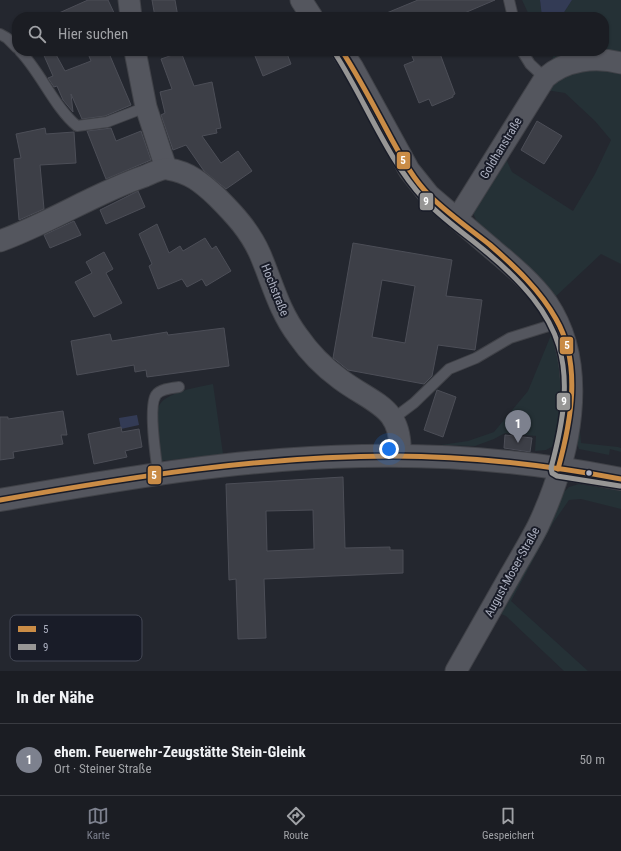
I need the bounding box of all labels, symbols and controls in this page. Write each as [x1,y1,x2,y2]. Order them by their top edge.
search box [12,12,609,56]
icon: search [26,23,48,45]
text: Hier suchen [58,25,128,43]
street label: Goldhanstraße [477,114,525,181]
line badge: 5 [396,151,411,170]
text: 5 [400,154,406,167]
line badge: 9 [419,192,434,211]
text: 9 [423,195,429,208]
street label: Hochstraße [258,262,292,318]
line badge: 5 [559,336,574,355]
text: 5 [564,339,570,352]
line badge: 9 [556,392,571,411]
text: 9 [561,395,567,408]
pin: 1 [505,410,531,443]
your location [379,439,399,459]
line badge: 5 [147,465,162,485]
unlabelled marker [584,468,594,478]
text: 5 [151,469,157,482]
street label: August-Moser-Straße [482,525,543,619]
legend [10,615,142,661]
text: 5 [43,623,48,636]
text: 9 [43,641,48,654]
text: In der Nähe [16,687,94,707]
text: ehem. Feuerwehr-Zeugstätte Stein-Gleink [54,743,306,761]
text: 1 [26,752,32,767]
text: 50 m [579,752,605,767]
text: Ort · Steiner Straße [54,761,151,776]
tab: Karte [87,805,110,842]
tab: Route [283,805,309,842]
tab: Gespeichert [482,805,534,842]

